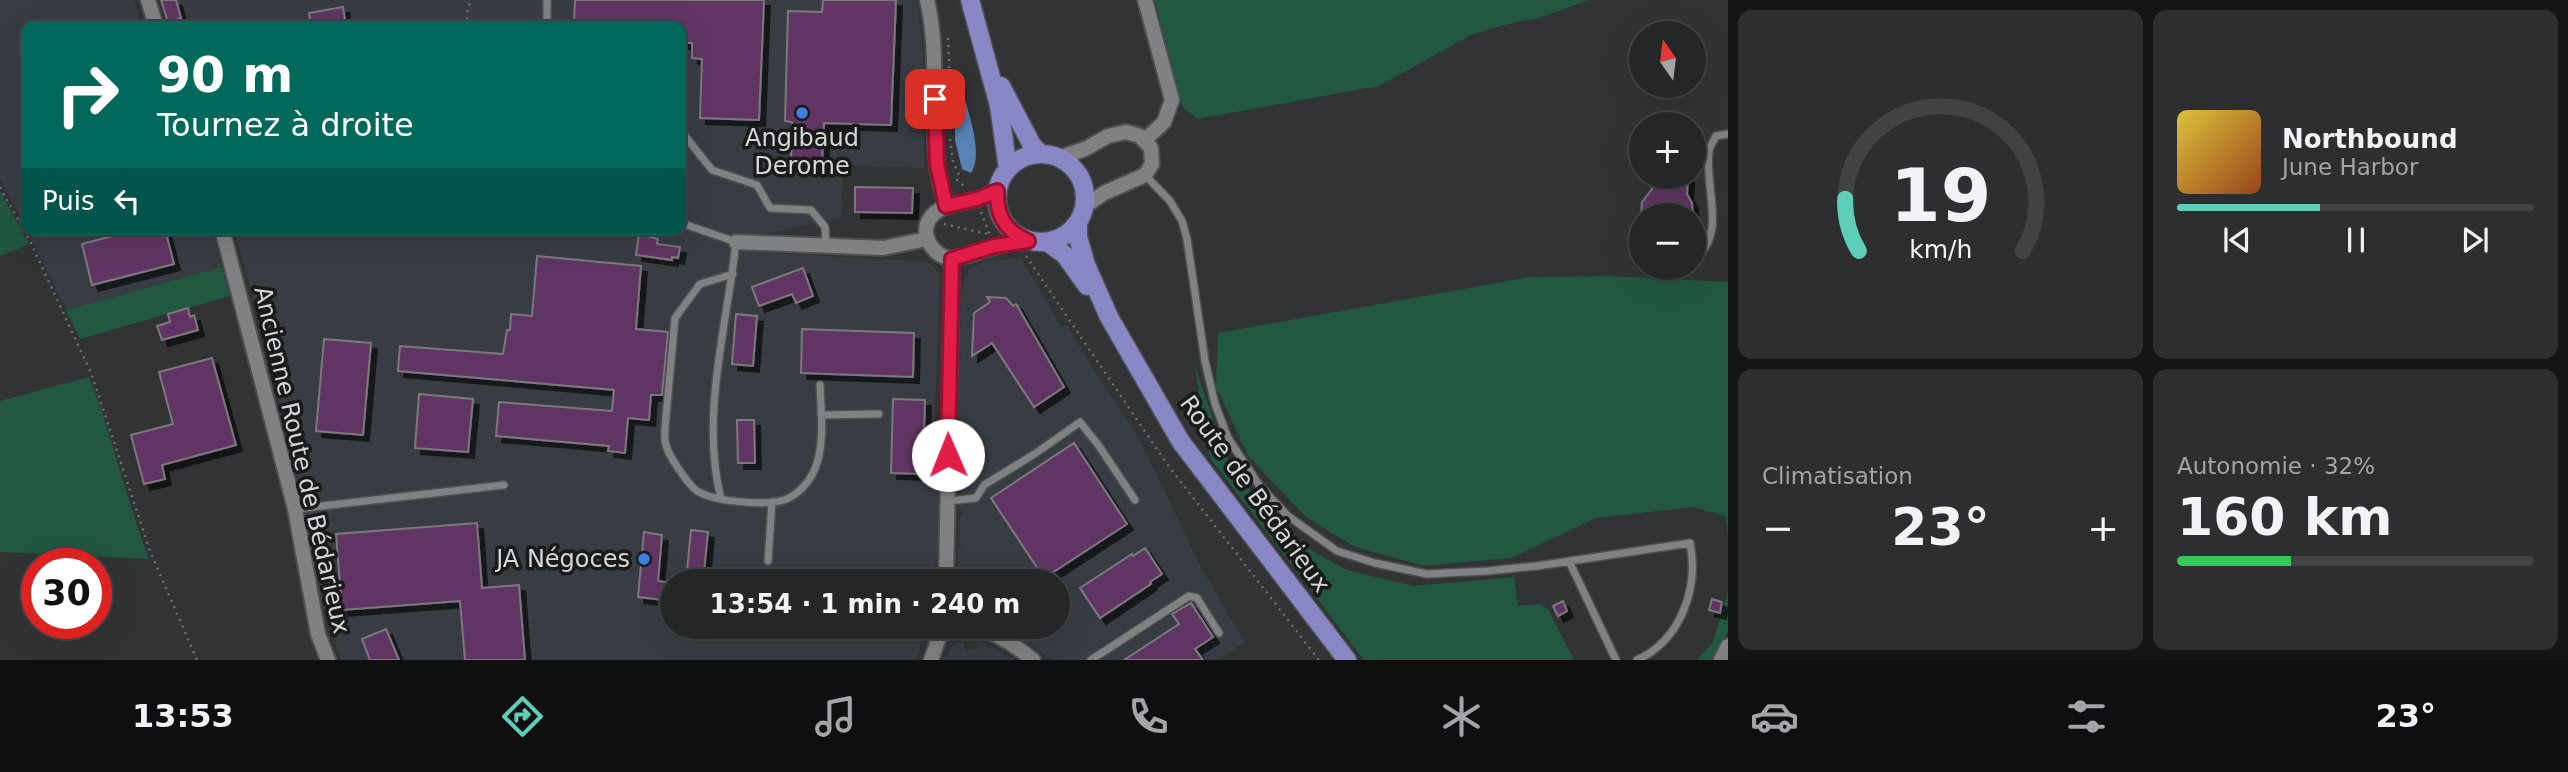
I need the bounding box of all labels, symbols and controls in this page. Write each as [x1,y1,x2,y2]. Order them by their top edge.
north arrow [1629,21,1706,98]
map controls [1629,21,1706,280]
text: 90 m [157,47,293,104]
icon: right [42,49,133,140]
pin [905,69,965,129]
icon: arrive [916,80,954,118]
marker: Angibaud Derome [794,105,810,121]
text: Tournez à droite [157,106,414,144]
button: + [1629,112,1706,189]
place label: Angibaud Derome [745,124,859,180]
text: Northbound [2282,124,2458,154]
text: 19 [1890,153,1991,238]
text: June Harbor [2282,154,2418,180]
icon: left [108,182,146,220]
text: Puis [42,186,94,216]
button: − [1629,203,1706,280]
icon: previous [2218,221,2256,259]
icon: pause [2337,221,2375,259]
icon: next [2456,221,2494,259]
text: km/h [1909,235,1972,264]
street label: Ancienne Route de Bédarieux [248,283,356,637]
street label: Route de Bédarieux [1174,390,1336,598]
position arrow [911,418,985,492]
text: Autonomie · 32% [2177,453,2375,479]
text: Climatisation [1762,463,1913,489]
text: 160 km [2177,487,2392,547]
text: 23° [1891,497,1990,557]
text: − [1762,506,1794,550]
text: + [2087,506,2119,550]
place label: JA Négoces [494,545,630,573]
speed limit sign: 30 [21,548,112,639]
marker: JA Négoces [636,551,652,567]
text: 13:54 · 1 min · 240 m [710,589,1020,619]
icon: directions [498,692,547,741]
icon: music [811,692,860,741]
icon: phone [1124,692,1173,741]
icon: climate [1437,692,1486,741]
icon: car [1750,692,1799,741]
icon: filters [2062,692,2111,741]
text: 13:53 [132,697,234,735]
text: 23° [2375,697,2436,735]

